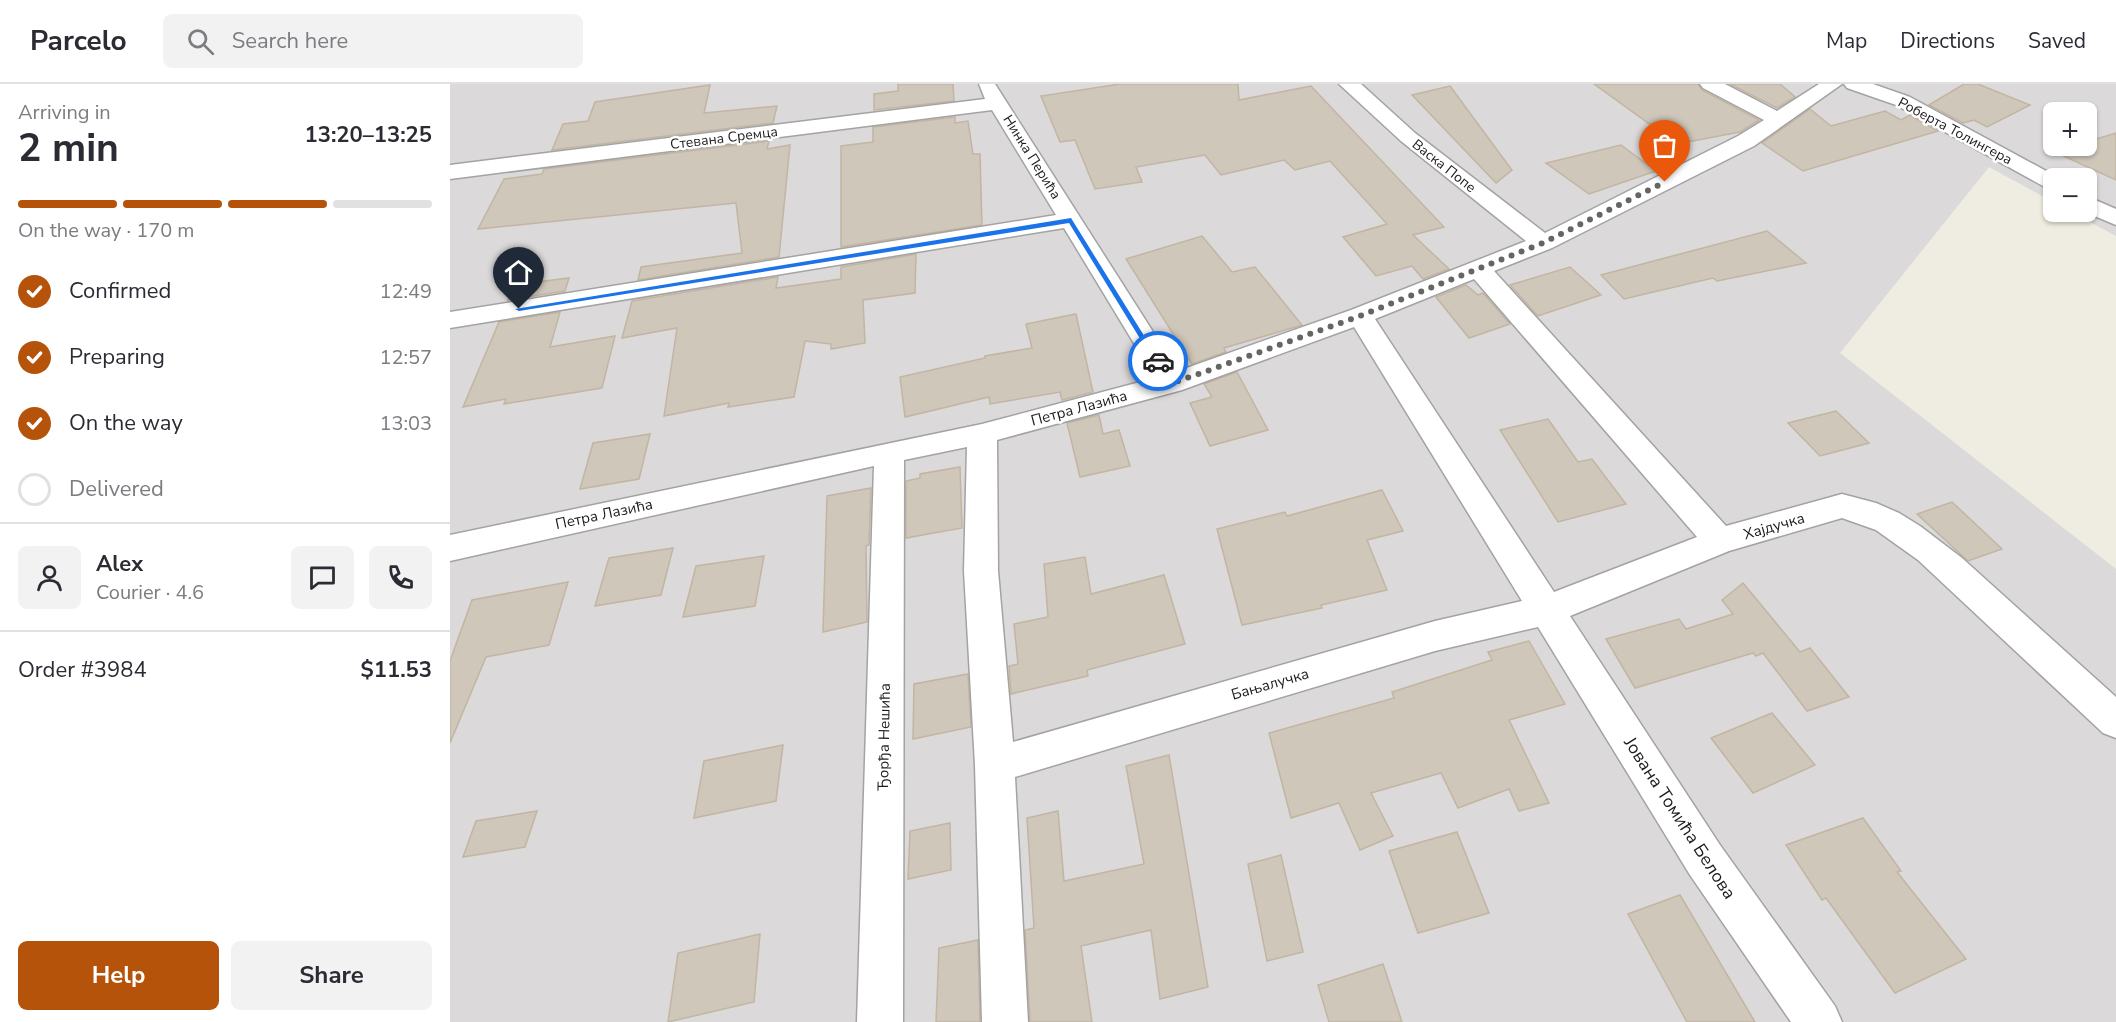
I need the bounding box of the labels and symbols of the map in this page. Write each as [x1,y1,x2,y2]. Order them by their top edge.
street label: Роберта Толингера [1895,93,2015,169]
street label: Нинка Перића [999,111,1065,203]
pin [1639,120,1690,182]
street label: Стевана Сремца [669,122,779,154]
street label: Васка Попе [1408,135,1480,197]
pin [493,247,544,309]
courier [1128,331,1188,391]
street label: Петра Лазића [1029,386,1129,430]
street label: Петра Лазића [553,494,655,534]
street label: Хајдучка [1741,508,1807,544]
street label: Бањалучка [1229,663,1311,705]
street label: Ђорђа Нешића [873,683,895,791]
street label: Јована Томића Белова [1618,731,1742,904]

